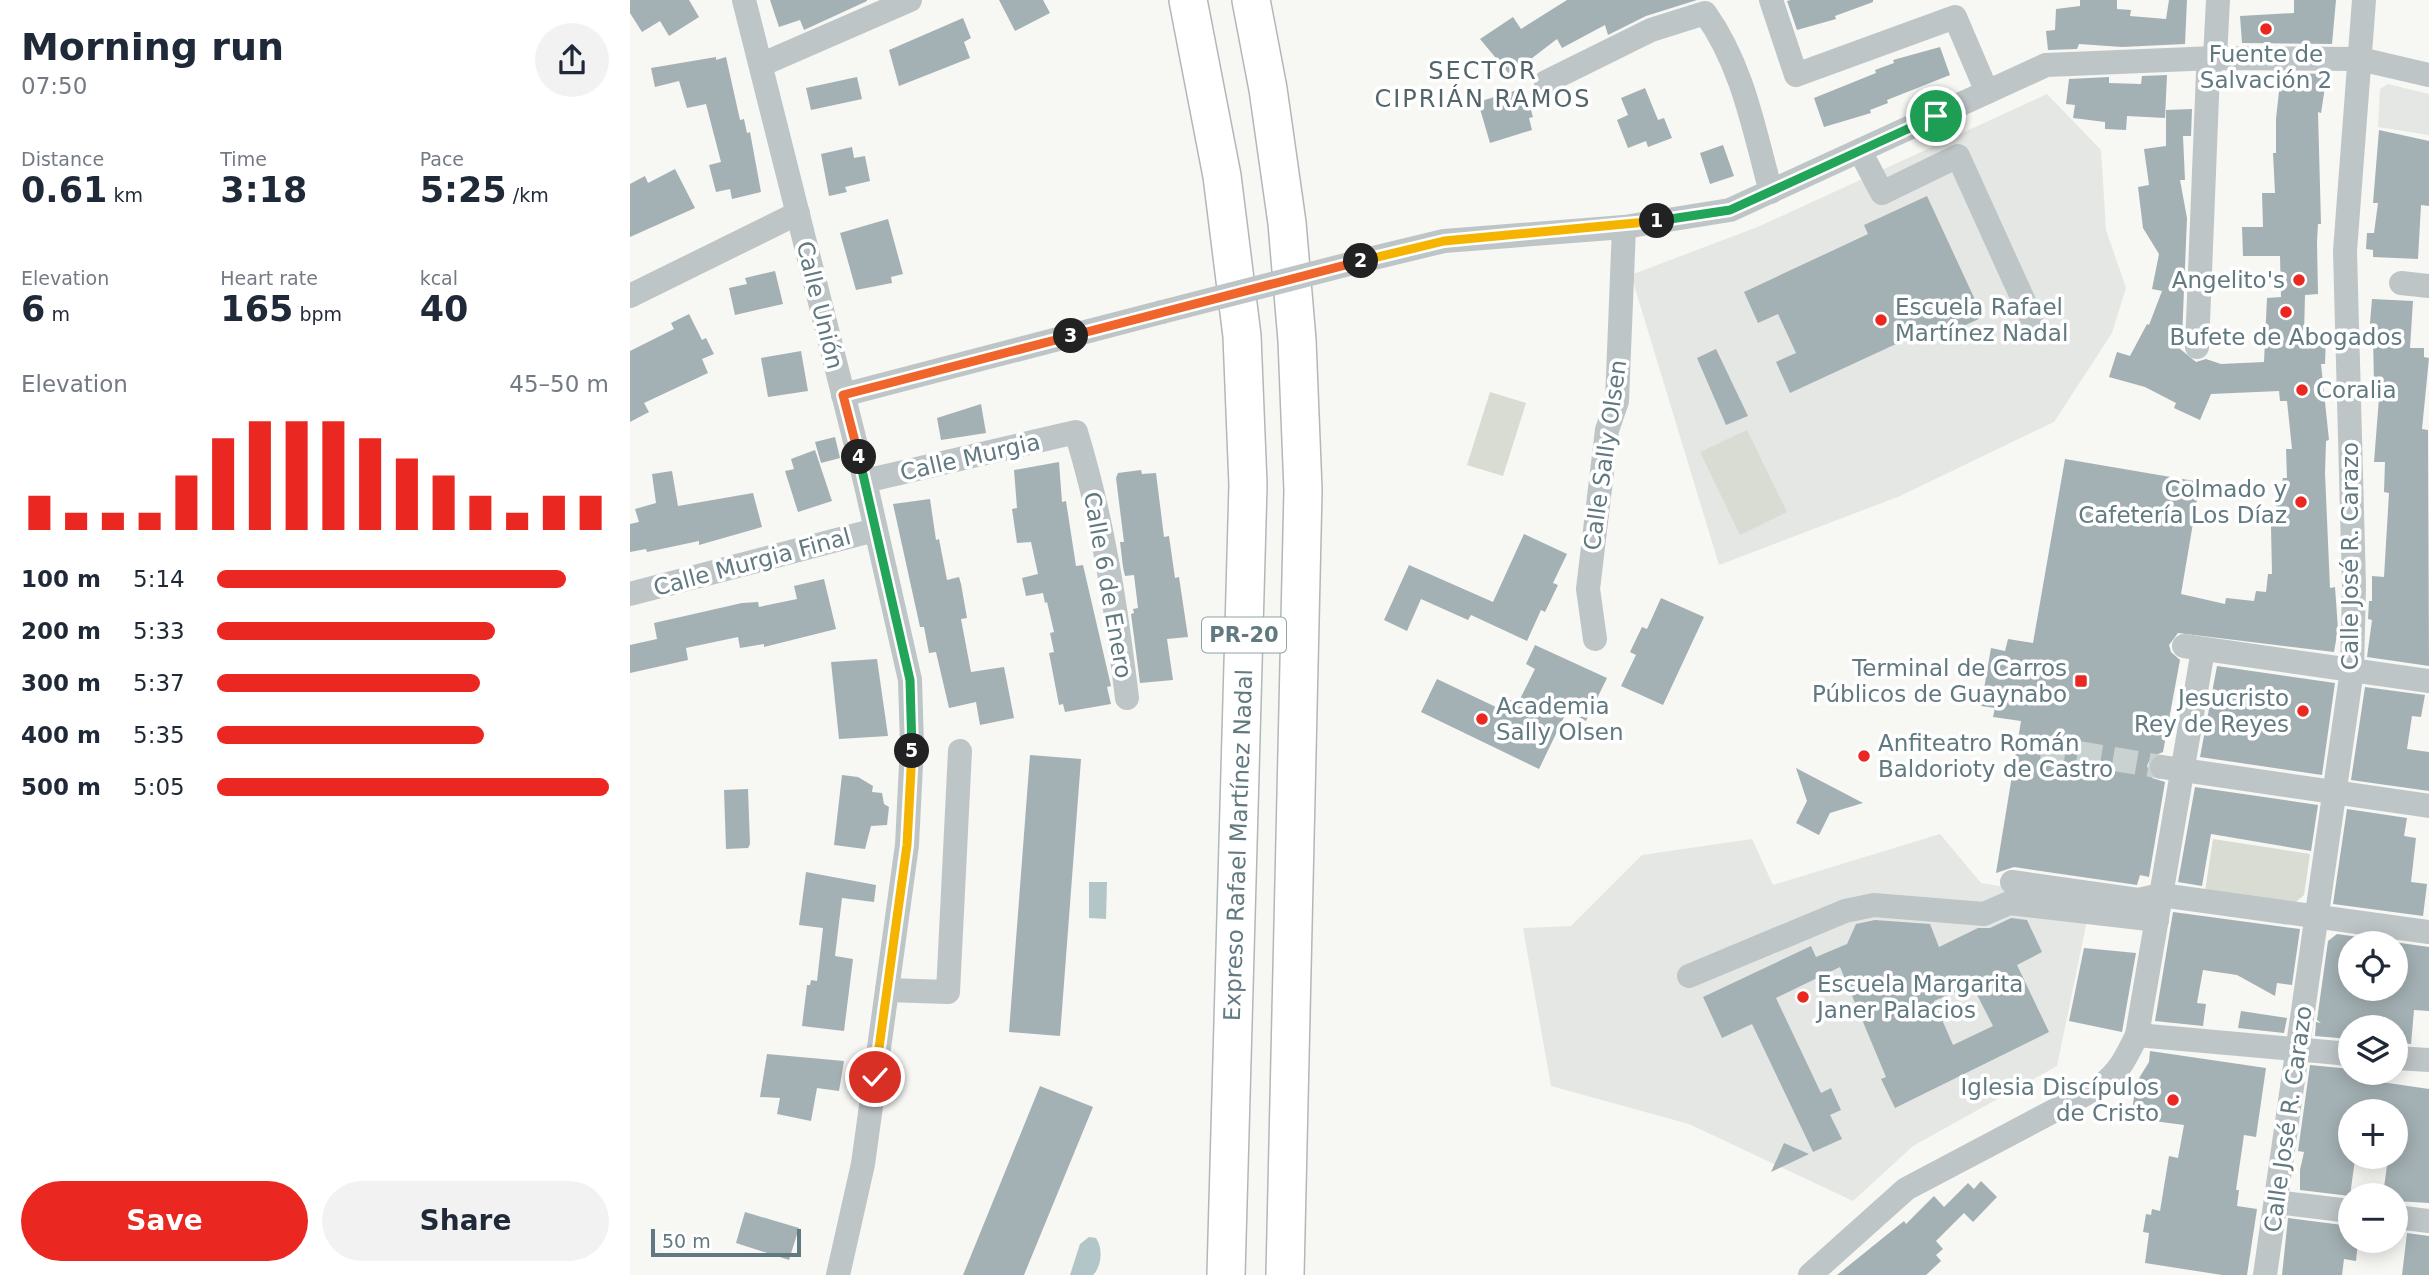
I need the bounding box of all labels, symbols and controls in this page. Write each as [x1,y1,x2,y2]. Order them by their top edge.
marker: Fuente de Salvación 2 [2258,21,2274,37]
button: share [535,23,609,97]
text: Morning run [21,25,284,69]
place label: Fuente de Salvación 2 [2200,41,2332,93]
district label: SECTOR CIPRIÁN RAMOS [1374,57,1592,113]
text: 07:50 [21,73,87,99]
pin [1906,86,1966,146]
icon: arrive [1917,97,1955,135]
text: Distance [21,148,104,170]
text: Time [220,148,267,170]
text: Pace [420,148,464,170]
text: 0.61 [21,170,107,210]
text: 3:18 [220,170,307,210]
text: 5:25 [420,170,507,210]
text: km [107,184,143,206]
text: /km [507,184,549,206]
pin: 1 [1640,204,1674,238]
text: 1 [1650,209,1663,231]
street label: Calle Unión [792,238,848,372]
pin: 2 [1344,244,1378,278]
text: 2 [1354,249,1367,271]
text: Elevation [21,267,109,289]
text: Heart rate [220,267,318,289]
text: kcal [420,267,458,289]
place label: Angelito's [2172,267,2285,293]
marker: Angelito's [2291,272,2307,288]
text: 6 [21,289,45,329]
text: 165 [220,289,293,329]
text: 40 [420,289,468,329]
place label: Escuela Rafael Martínez Nadal [1895,294,2068,346]
text: m [45,303,70,325]
text: bpm [293,303,342,325]
marker: Bufete de Abogados [2278,304,2294,320]
marker: Escuela Rafael Martínez Nadal [1873,312,1889,328]
pin: 3 [1054,318,1088,354]
text: 3 [1064,324,1077,346]
place label: Bufete de Abogados [2170,324,2402,350]
street label: Calle Sally Olsen [1579,358,1631,552]
text: Elevation [21,371,128,397]
text: 45–50 m [509,371,609,397]
place label: Coralia [2316,377,2397,403]
marker: Coralia [2294,382,2310,398]
street label: Calle Murgia [897,428,1043,486]
pin: 4 [842,440,876,475]
street label: Calle José R. Carazo [2337,442,2363,670]
text: 4 [852,445,865,467]
place label: Colmado y Cafetería Los Díaz [2078,476,2287,528]
street label: Calle 6 de Enero [1079,490,1137,680]
marker: Colmado y Cafetería Los Díaz [2293,494,2309,510]
street label: Calle Murgia Final [650,523,854,601]
text: 100 m [21,566,101,592]
text: 5:14 [133,566,185,592]
text: 200 m [21,618,101,644]
text: 5:33 [133,618,185,644]
road number: PR-20 [1202,618,1286,652]
place label: Terminal de Carros Públicos de Guaynabo [1812,655,2067,707]
street label: Expreso Rafael Martínez Nadal [1219,669,1257,1021]
text: 300 m [21,670,101,696]
text: 5:37 [133,670,185,696]
marker: Terminal de Carros Públicos de Guaynabo [2073,673,2089,689]
place label: Jesucristo Rey de Reyes [2134,685,2289,737]
place label: Academia Sally Olsen [1496,693,1624,745]
marker: Jesucristo Rey de Reyes [2295,703,2311,719]
marker: Academia Sally Olsen [1474,711,1490,727]
text: 400 m [21,722,101,748]
text: 5:35 [133,722,185,748]
place label: Anfiteatro Román Baldorioty de Castro [1878,730,2113,782]
pin: 5 [894,734,930,768]
text: 5 [905,739,918,761]
marker: Anfiteatro Román Baldorioty de Castro [1856,748,1872,764]
text: 500 m [21,774,101,800]
text: 5:05 [133,774,185,800]
map controls [2338,931,2408,1253]
button: locate [2338,931,2408,1001]
place label: Escuela Margarita Janer Palacios [1815,971,2023,1023]
marker: Escuela Margarita Janer Palacios [1795,989,1811,1005]
street label: Calle José R. Carazo [2259,1004,2317,1234]
button: layers [2338,1015,2408,1085]
pin [845,1047,905,1107]
icon: check [856,1058,894,1096]
place label: Iglesia Discípulos de Cristo [1961,1074,2159,1126]
marker: Iglesia Discípulos de Cristo [2165,1092,2181,1108]
button: + [2338,1099,2408,1169]
button: Save [21,1181,308,1261]
button: Share [322,1181,609,1261]
button: − [2338,1183,2408,1253]
scale bar [651,1226,802,1258]
text: 50 m [662,1230,711,1252]

